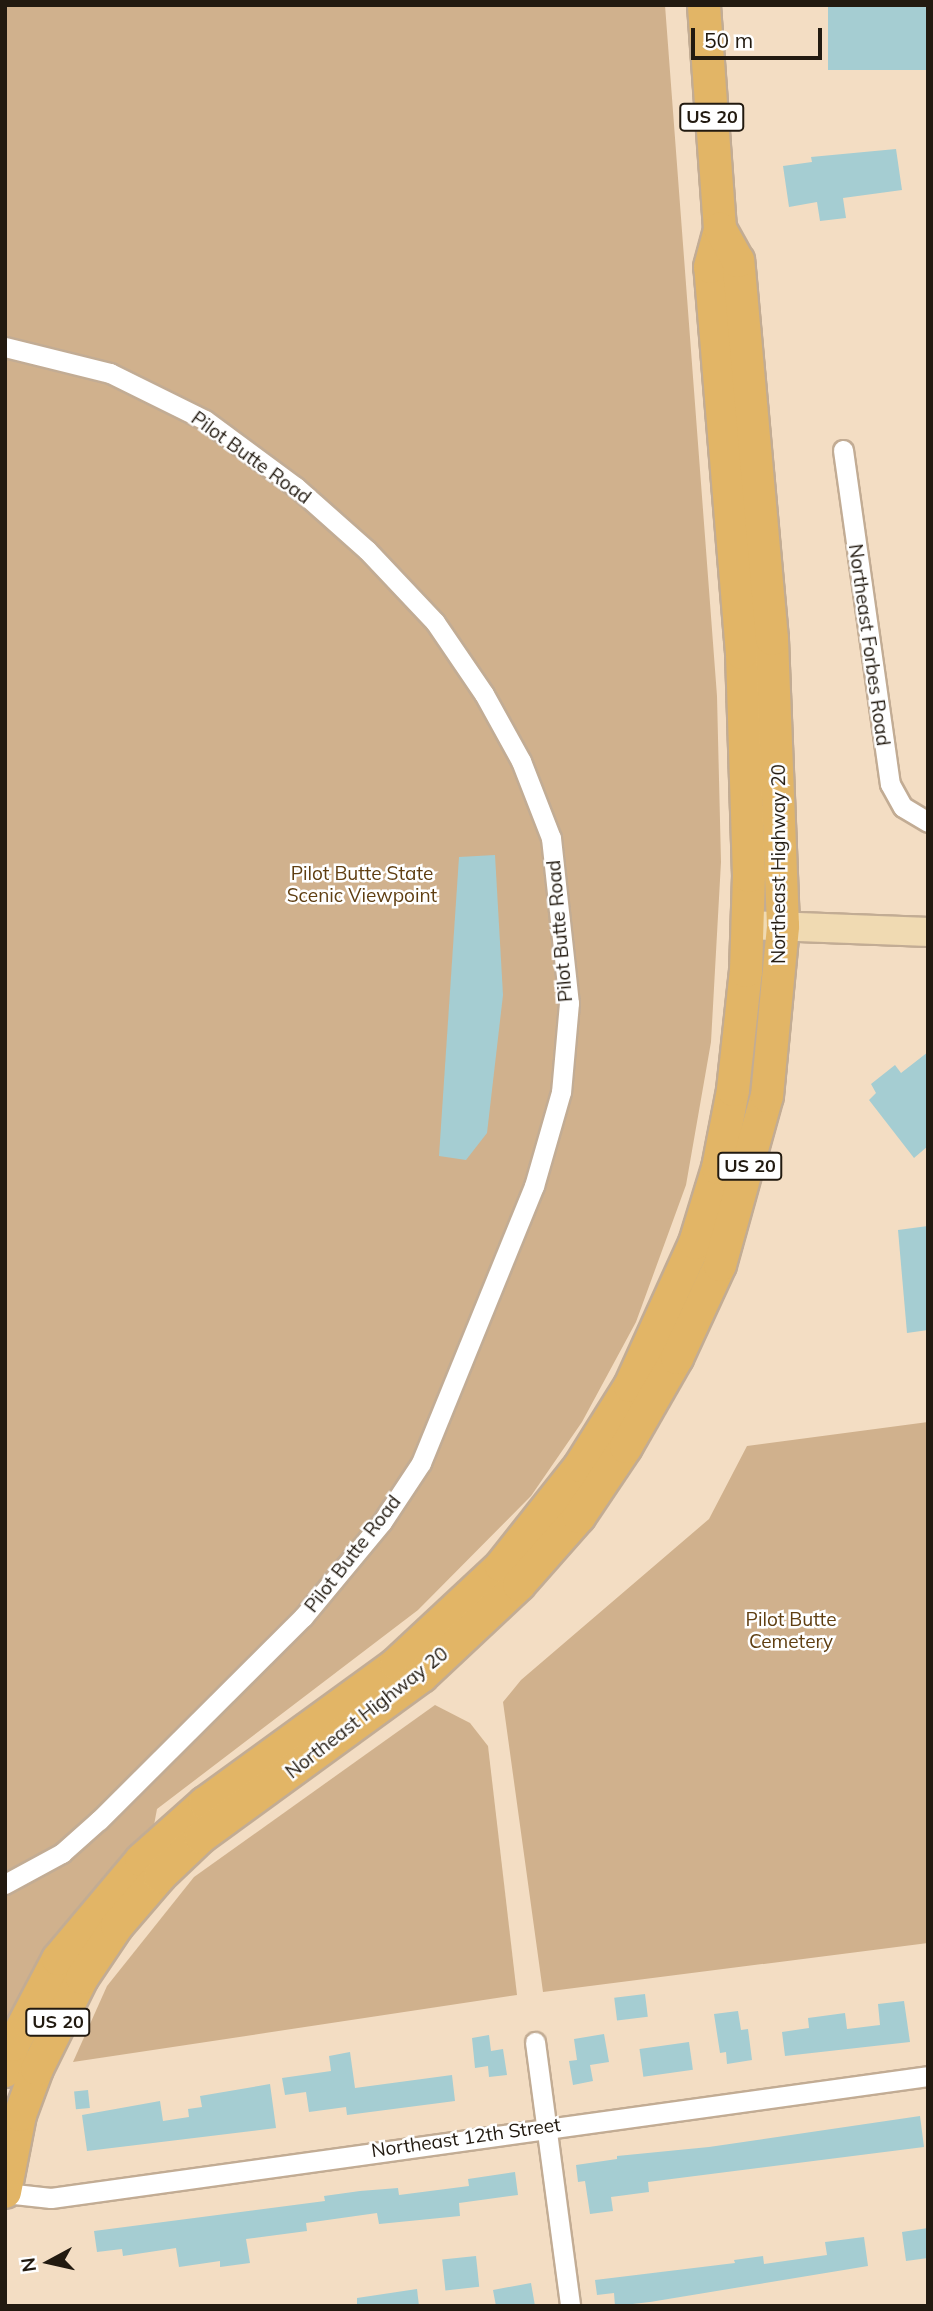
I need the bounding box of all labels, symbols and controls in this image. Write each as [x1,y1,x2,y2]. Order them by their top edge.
scale bar [695,14,826,58]
text: 50 m [704,27,753,53]
road number: US 20 [679,103,745,132]
street label: Pilot Butte Road [187,407,315,509]
street label: Northeast Forbes Road [844,543,894,747]
street label: Northeast Highway 20 [768,764,790,964]
street label: Pilot Butte Road [542,859,578,1003]
park label: Pilot Butte State Scenic Viewpoint [287,863,437,907]
road number: US 20 [717,1152,783,1181]
street label: Pilot Butte Road [300,1491,406,1617]
park label: Pilot Butte Cemetery [746,1609,836,1653]
street label: Northeast Highway 20 [281,1642,453,1784]
road number: US 20 [25,2008,91,2036]
street label: Northeast 12th Street [370,2113,562,2163]
north arrow [14,2227,84,2297]
text: N [15,2256,41,2274]

